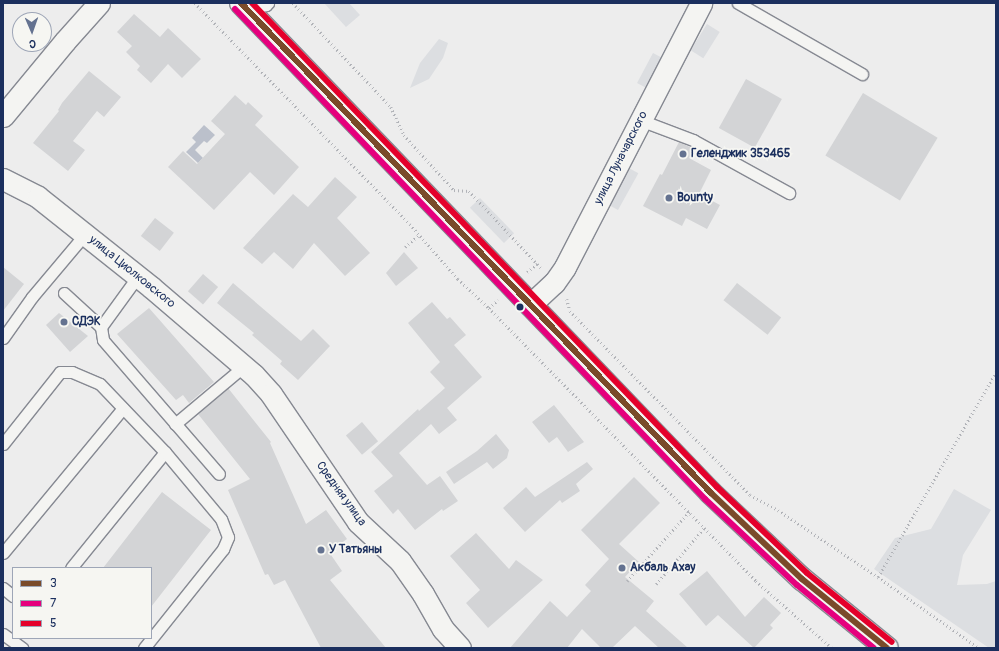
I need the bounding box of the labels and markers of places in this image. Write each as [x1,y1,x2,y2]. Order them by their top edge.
place label: Геленджик 353465 [691,147,790,161]
marker: Геленджик 353465 [678,149,688,159]
place label: Bounty [677,191,713,205]
marker: Bounty [664,193,674,203]
unlabelled marker [515,302,525,312]
place label: СДЭК [72,315,101,329]
marker: СДЭК [59,317,69,327]
place label: У Татьяны [329,543,382,557]
marker: У Татьяны [316,545,326,555]
place label: Акбаль Ахау [630,561,695,575]
marker: Акбаль Ахау [617,563,627,573]

